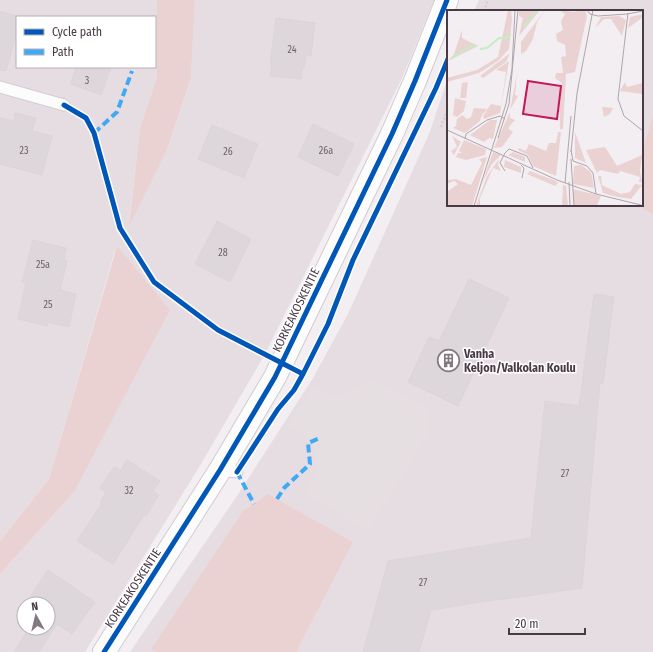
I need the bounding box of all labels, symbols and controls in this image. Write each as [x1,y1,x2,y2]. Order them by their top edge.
inset map [447,10,643,206]
legend [16,16,156,68]
text: Cycle path [52,25,102,39]
house number: 24 [287,44,297,56]
text: Path [52,45,74,59]
house number: 3 [85,75,90,87]
house number: 23 [20,145,29,157]
house number: 26a [319,145,333,157]
house number: 26 [223,146,233,158]
house number: 28 [218,247,228,259]
house number: 25a [36,259,50,271]
street label: KORKEAKOSKENTIE [270,265,323,354]
house number: 25 [44,299,53,311]
place label: Vanha Keljon/Valkolan Koulu [463,347,576,375]
building icon: Vanha Keljon/Valkolan Koulu [435,348,461,374]
house number: 27 [561,468,569,480]
house number: 32 [125,485,134,497]
street label: KORKEAKOSKENTIE [102,545,164,630]
house number: 27 [419,577,427,589]
north arrow [16,596,56,636]
text: N [31,600,39,613]
scale bar [509,610,585,636]
text: 20 m [515,617,539,631]

